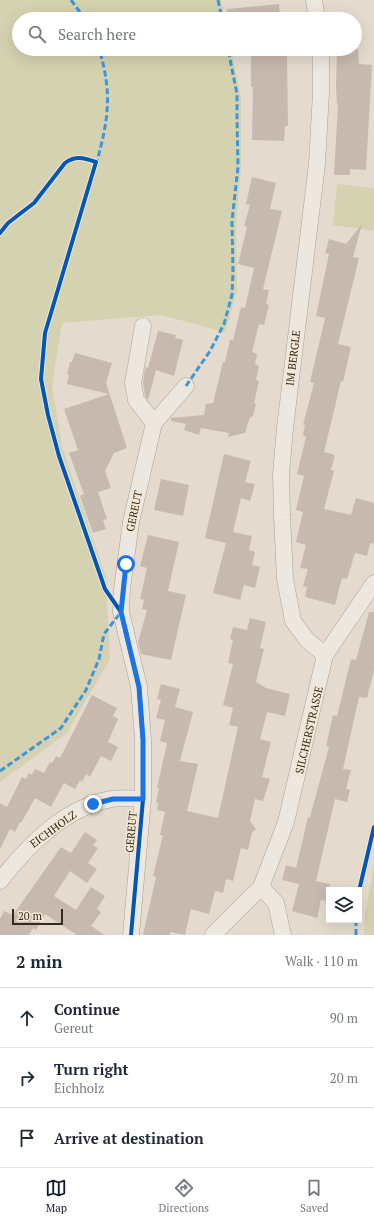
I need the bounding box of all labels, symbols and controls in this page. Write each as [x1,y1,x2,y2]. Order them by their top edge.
search box [12,12,362,56]
icon: search [26,23,48,45]
text: Search here [58,24,136,44]
street label: IM BERGLE [283,329,303,387]
street label: GEREUT [123,489,145,533]
route start [117,555,135,573]
street label: SILCHERSTRASSE [292,685,326,775]
route end [84,795,102,813]
street label: EICHHOLZ [27,807,79,851]
street label: GEREUT [122,810,140,853]
map controls [326,887,362,923]
button: layers [326,887,362,923]
scale bar [12,907,63,926]
text: 20 m [18,909,42,923]
text: 2 min [16,950,63,973]
text: Walk · 110 m [285,952,358,970]
text: Continue [54,999,120,1019]
icon: ahead [16,1007,38,1029]
text: 90 m [330,1009,358,1027]
text: Gereut [54,1019,93,1037]
text: Turn right [54,1059,129,1079]
icon: right [16,1067,38,1089]
text: 20 m [330,1069,358,1087]
text: Eichholz [54,1079,104,1097]
icon: arrive [16,1127,38,1149]
text: Arrive at destination [54,1128,204,1148]
tab: Map [45,1177,67,1215]
tab: Directions [158,1177,209,1215]
tab: Saved [300,1177,329,1215]

